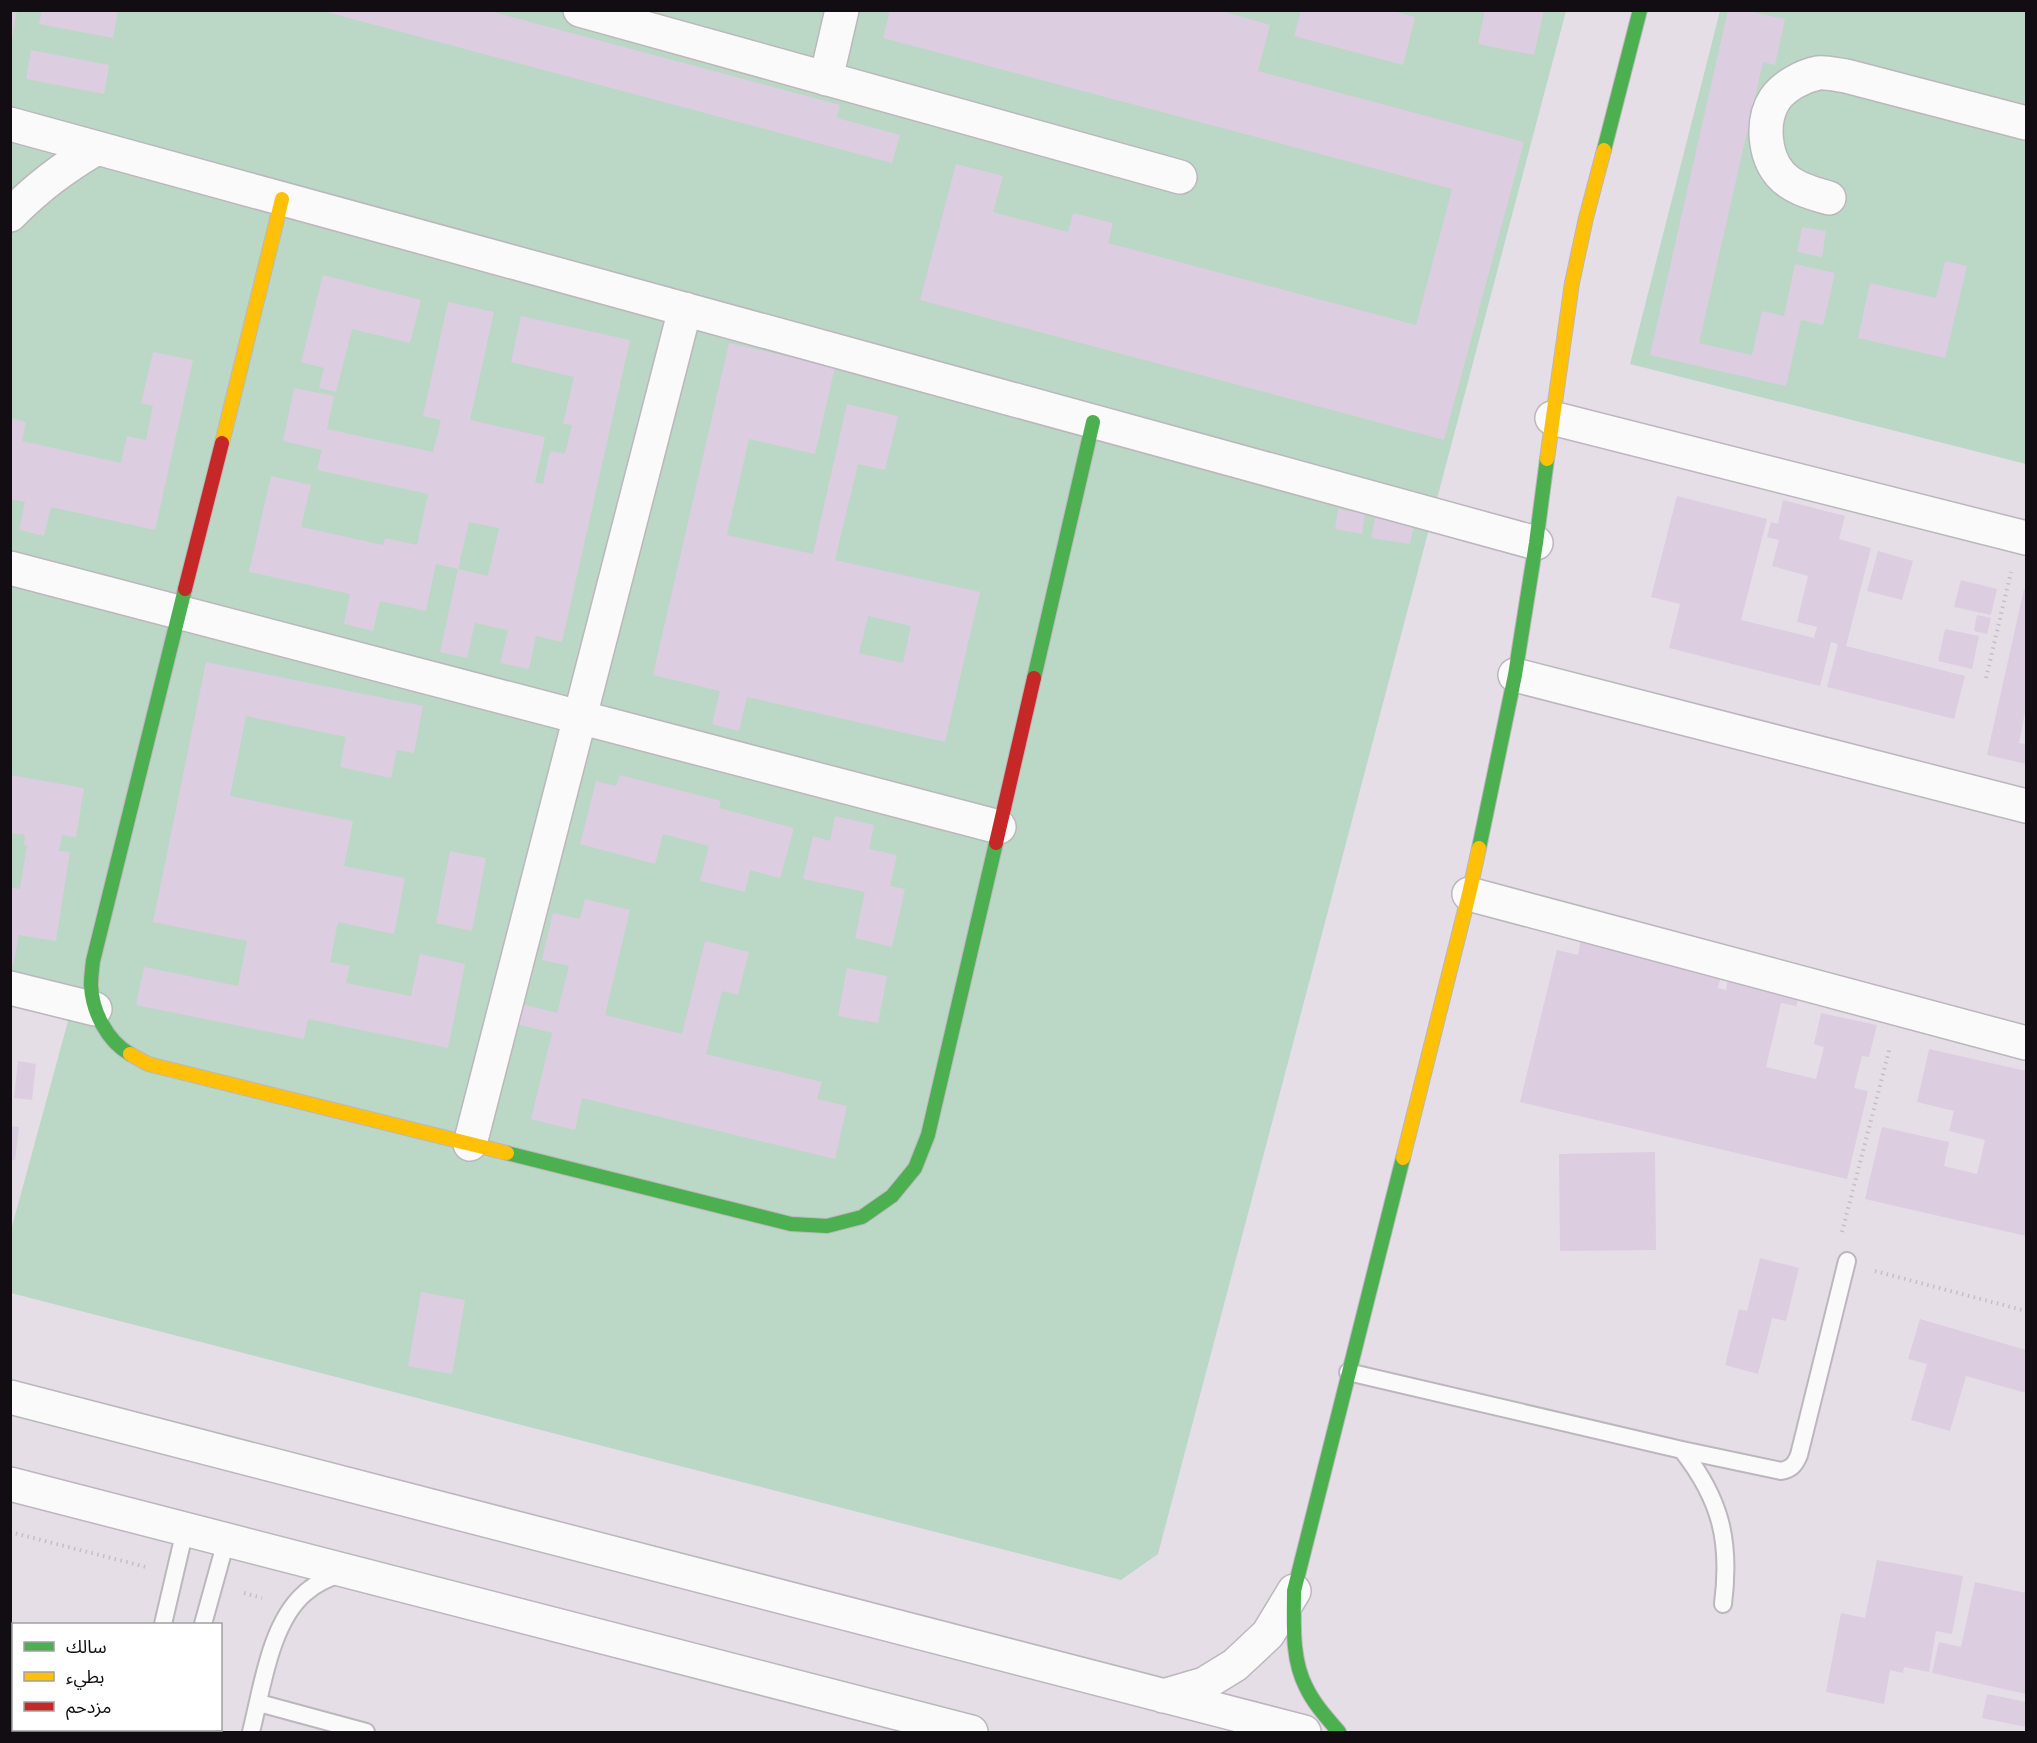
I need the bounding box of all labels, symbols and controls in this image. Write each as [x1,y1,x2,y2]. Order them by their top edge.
legend [12,1623,222,1731]
text: سالك [66,1634,107,1659]
text: بطيء [66,1664,104,1690]
text: مزدحم [66,1694,111,1720]

